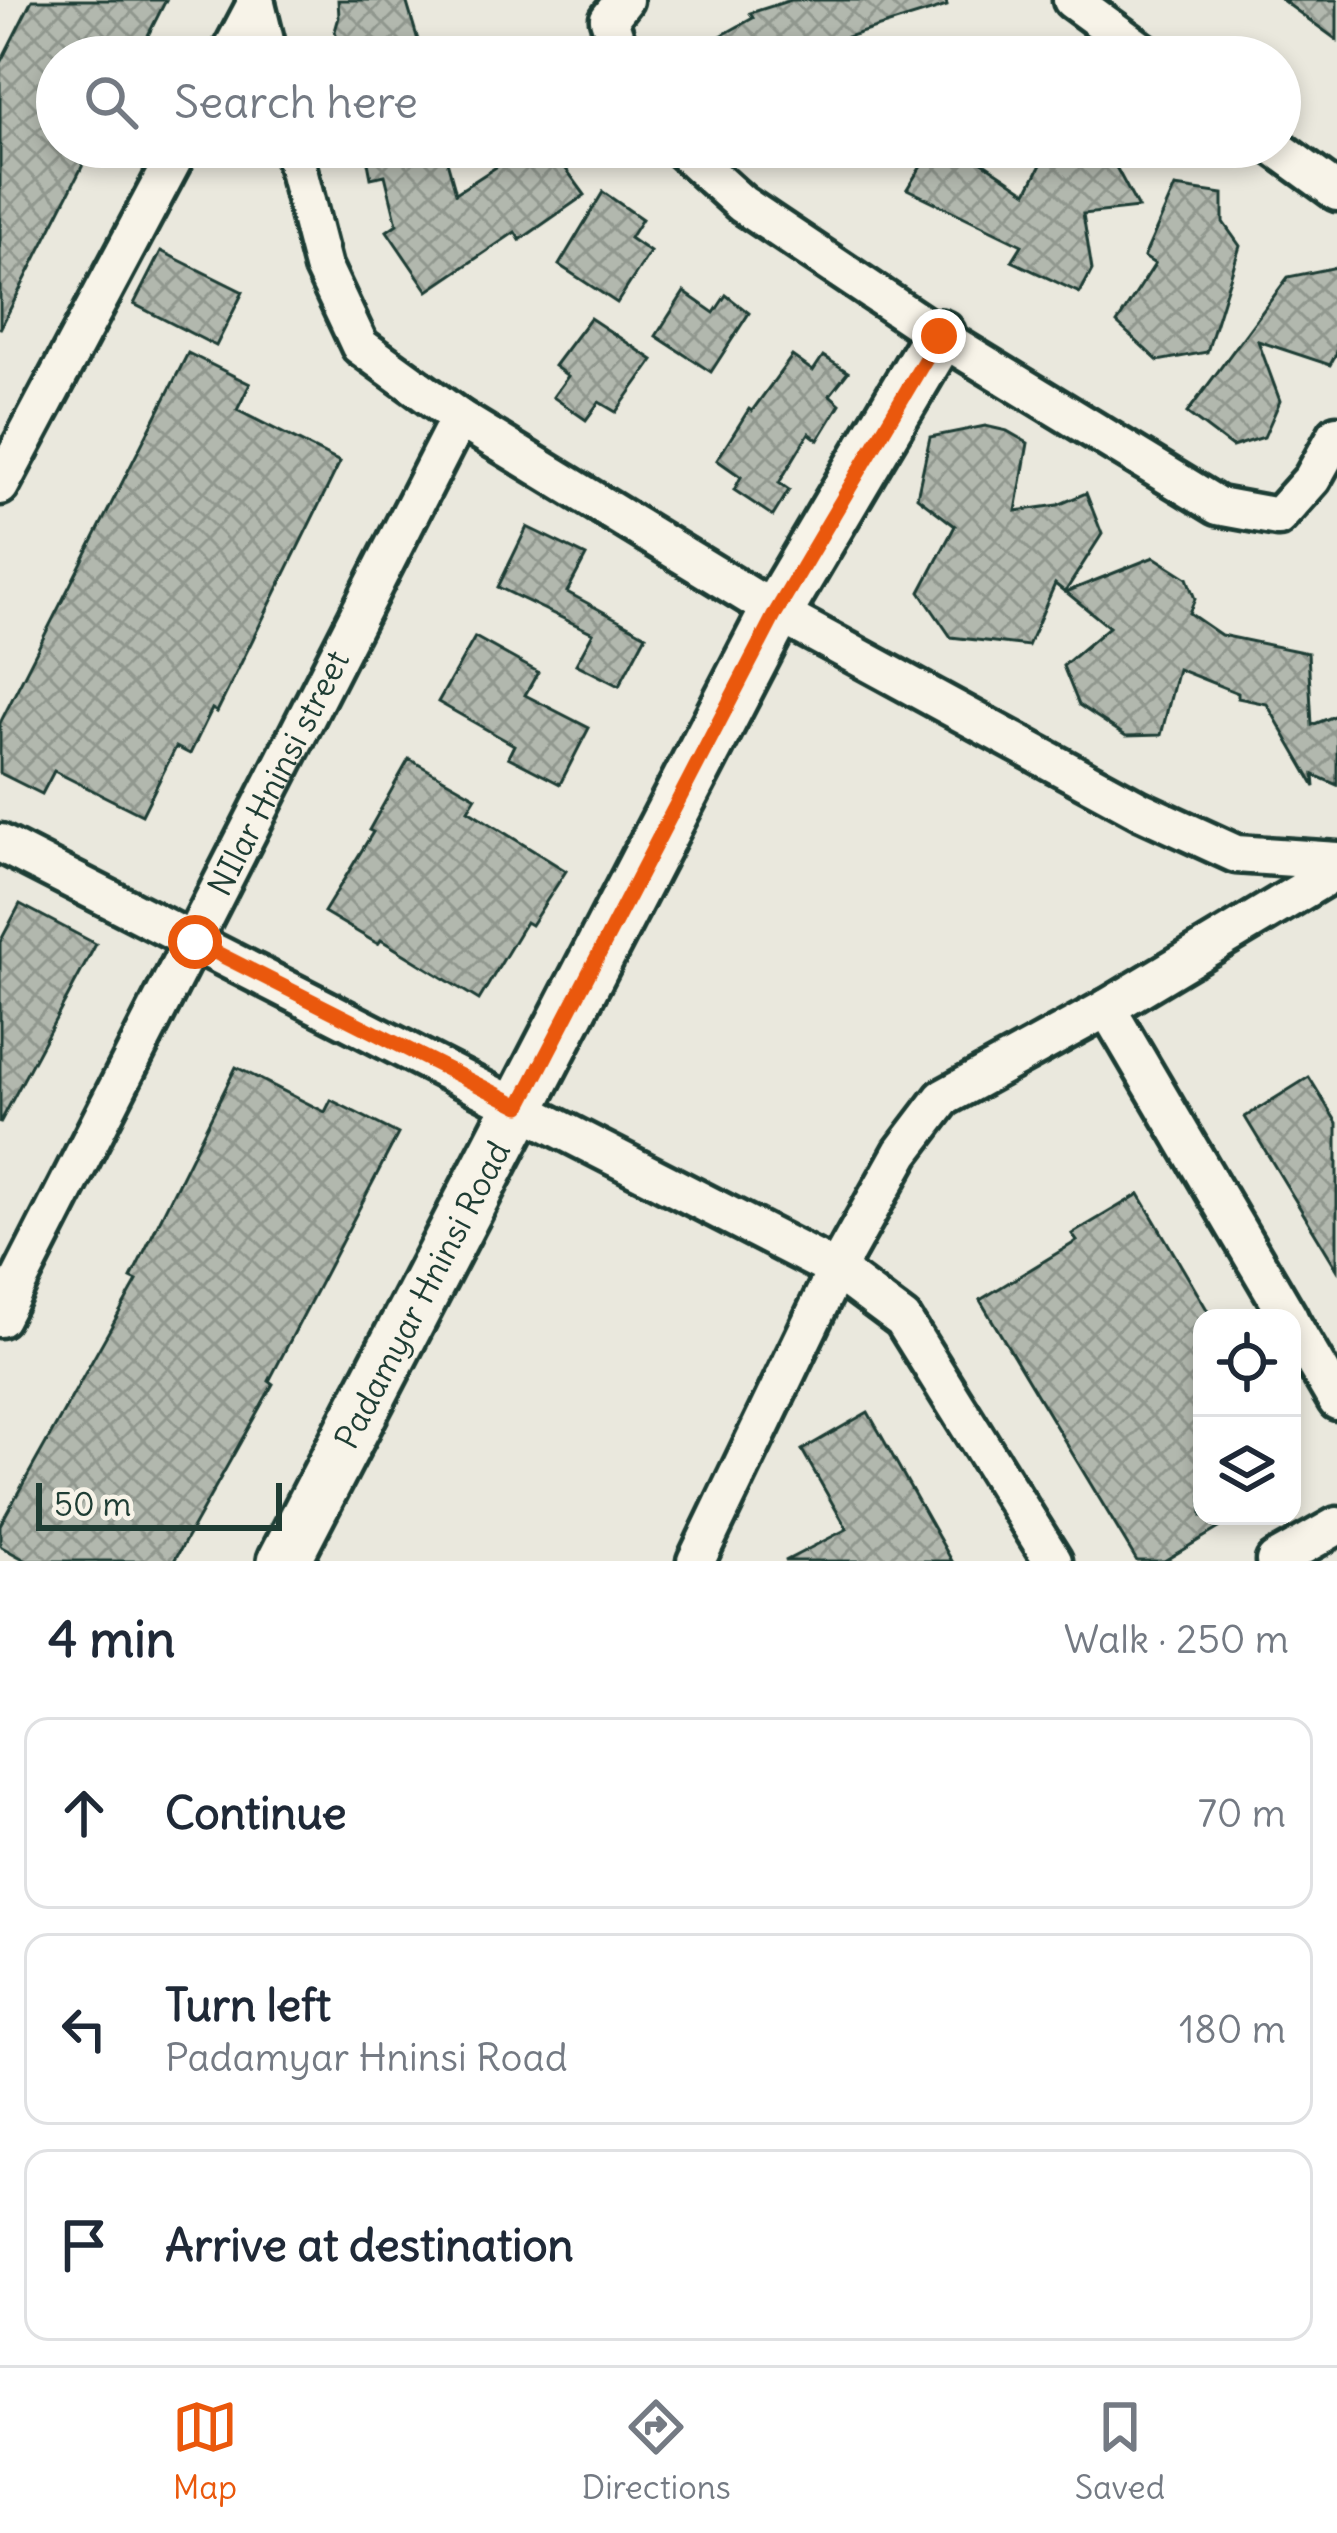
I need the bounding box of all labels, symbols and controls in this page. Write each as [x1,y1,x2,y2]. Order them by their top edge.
search box [36,36,1301,168]
icon: search [78,69,144,135]
text: Search here [174,74,418,130]
route end [912,309,966,363]
street label: NIlar Hninsi street [198,643,358,902]
route start [168,915,222,969]
street label: Padamyar Hninsi Road [325,1134,519,1456]
map controls [1193,1309,1301,1525]
button: locate [1193,1309,1301,1417]
button: layers [1193,1417,1301,1525]
scale bar [36,1477,282,1530]
text: 50 m [54,1483,131,1525]
text: 4 min [48,1607,175,1671]
text: Walk · 250 m [1064,1615,1289,1664]
icon: ahead [51,1780,117,1846]
text: Continue [165,1785,347,1841]
text: 70 m [1198,1789,1286,1838]
text: Turn left [165,1977,331,2033]
icon: left [51,1996,117,2062]
text: 180 m [1179,2005,1286,2054]
text: Padamyar Hninsi Road [165,2033,568,2082]
icon: arrive [51,2212,117,2278]
text: Arrive at destination [165,2217,574,2273]
tab: Map [172,2394,238,2508]
tab: Directions [582,2394,731,2508]
tab: Saved [1075,2394,1165,2508]

